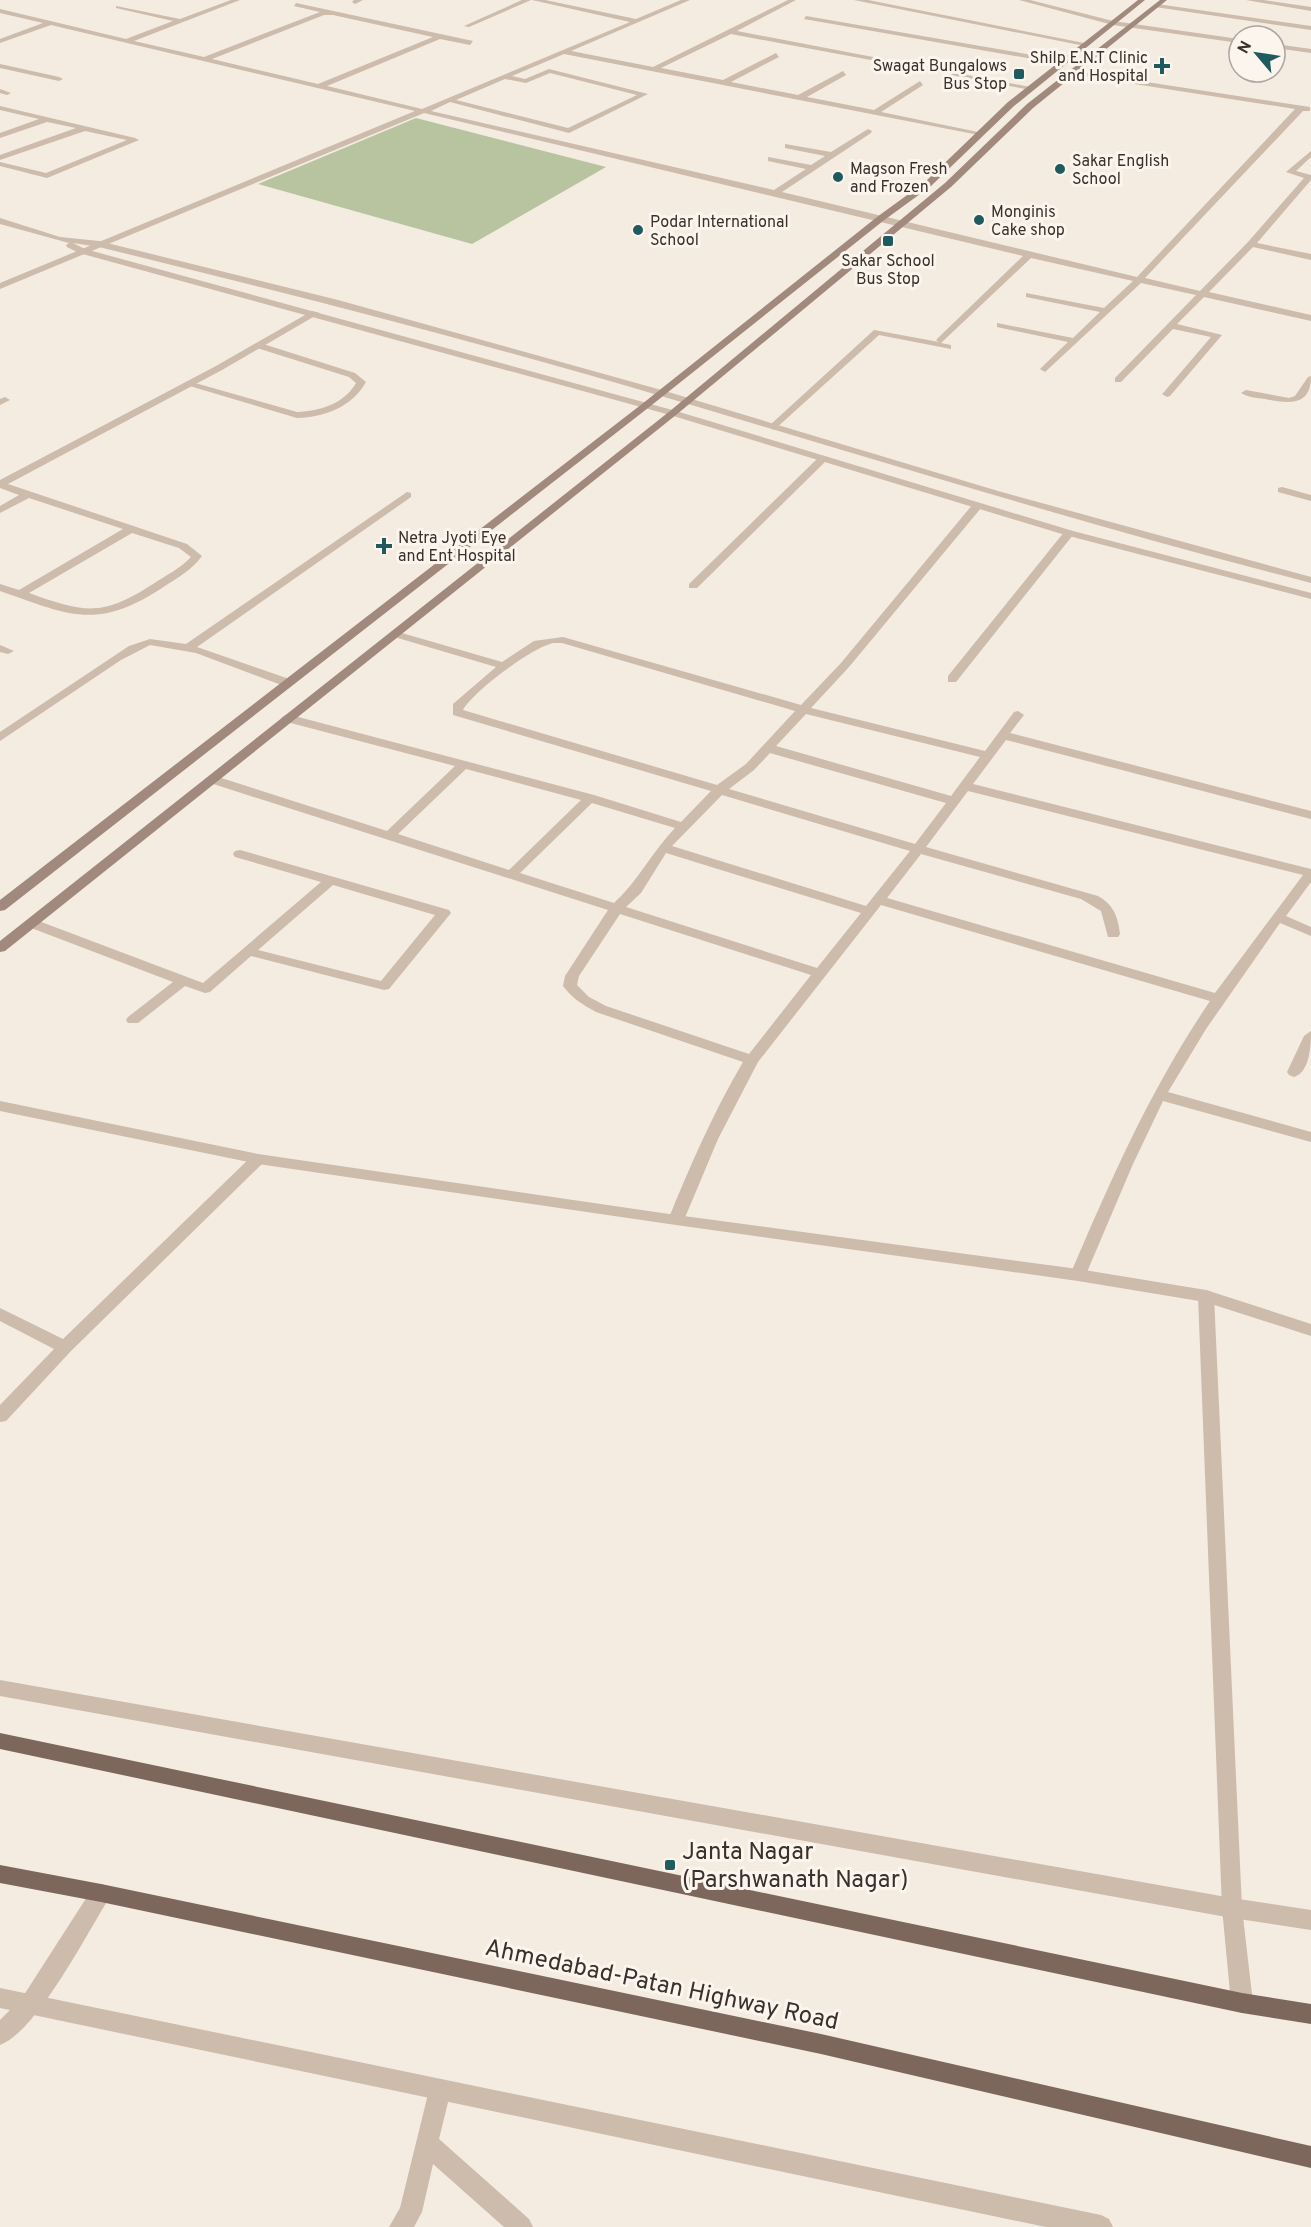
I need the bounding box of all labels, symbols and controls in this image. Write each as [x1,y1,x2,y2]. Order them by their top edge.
north arrow [1227,24,1287,84]
text: N [1234,38,1257,58]
place label: Shilp E.N.T Clinic and Hospital [1030,49,1148,87]
place label: Swagat Bungalows Bus Stop [873,57,1007,95]
marker: Shilp E.N.T Clinic and Hospital [1153,57,1171,75]
marker: Swagat Bungalows Bus Stop [1012,67,1026,81]
place label: Sakar English School [1072,152,1169,190]
place label: Magson Fresh and Frozen [850,160,948,198]
marker: Sakar English School [1053,162,1067,176]
marker: Magson Fresh and Frozen [831,170,845,184]
place label: Monginis Cake shop [991,203,1065,241]
place label: Podar International School [650,213,789,251]
marker: Monginis Cake shop [972,213,986,227]
marker: Podar International School [631,223,645,237]
marker: Sakar School Bus Stop [881,234,895,248]
place label: Sakar School Bus Stop [841,252,935,290]
place label: Netra Jyoti Eye and Ent Hospital [398,529,516,567]
marker: Netra Jyoti Eye and Ent Hospital [375,537,393,555]
place label: Janta Nagar (Parshwanath Nagar) [682,1838,908,1896]
marker: Janta Nagar (Parshwanath Nagar) [663,1858,677,1872]
street label: Ahmedabad-Patan Highway Road [482,1934,841,2038]

